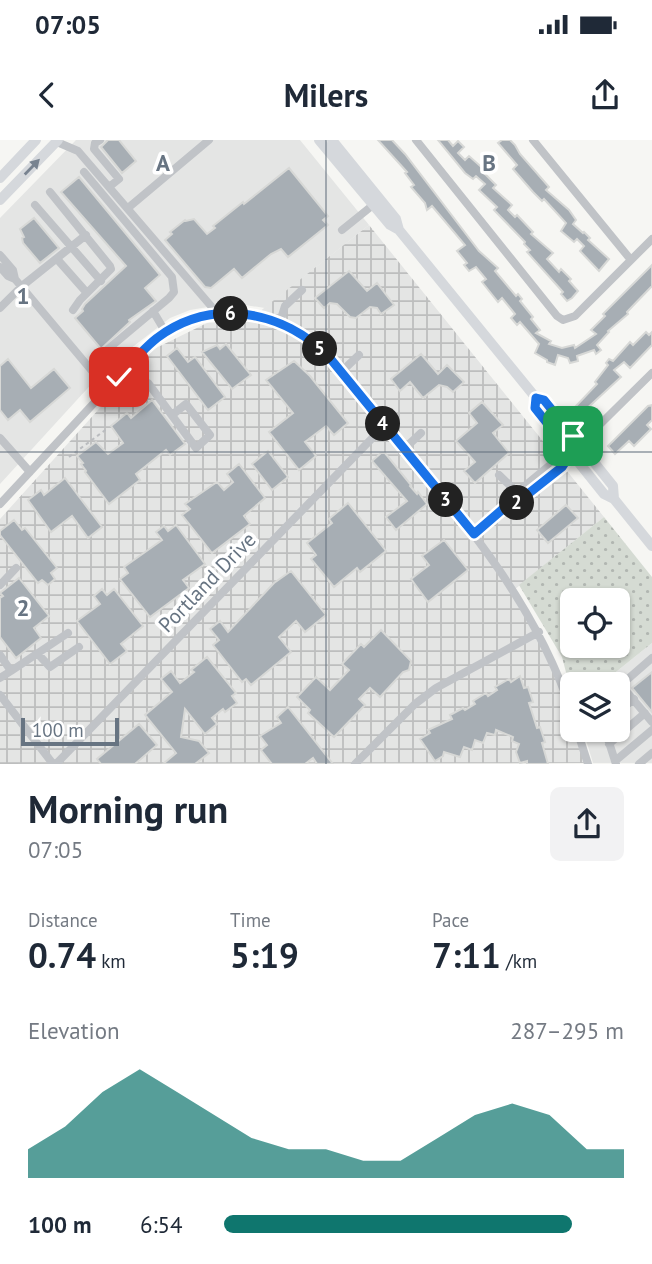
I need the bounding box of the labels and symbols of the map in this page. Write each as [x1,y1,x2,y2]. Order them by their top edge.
text: A [156,148,170,177]
text: B [482,148,496,177]
one-way arrow [24,159,40,176]
text: 1 [16,281,30,310]
pin: 6 [214,296,248,332]
pin: 5 [302,332,338,367]
pin [89,347,149,407]
pin: 4 [366,406,400,442]
pin [543,406,603,466]
pin: 3 [428,482,464,518]
pin: 2 [500,486,534,520]
street label: Portland Drive [152,526,262,638]
text: 2 [16,593,30,622]
scale bar [21,715,119,746]

